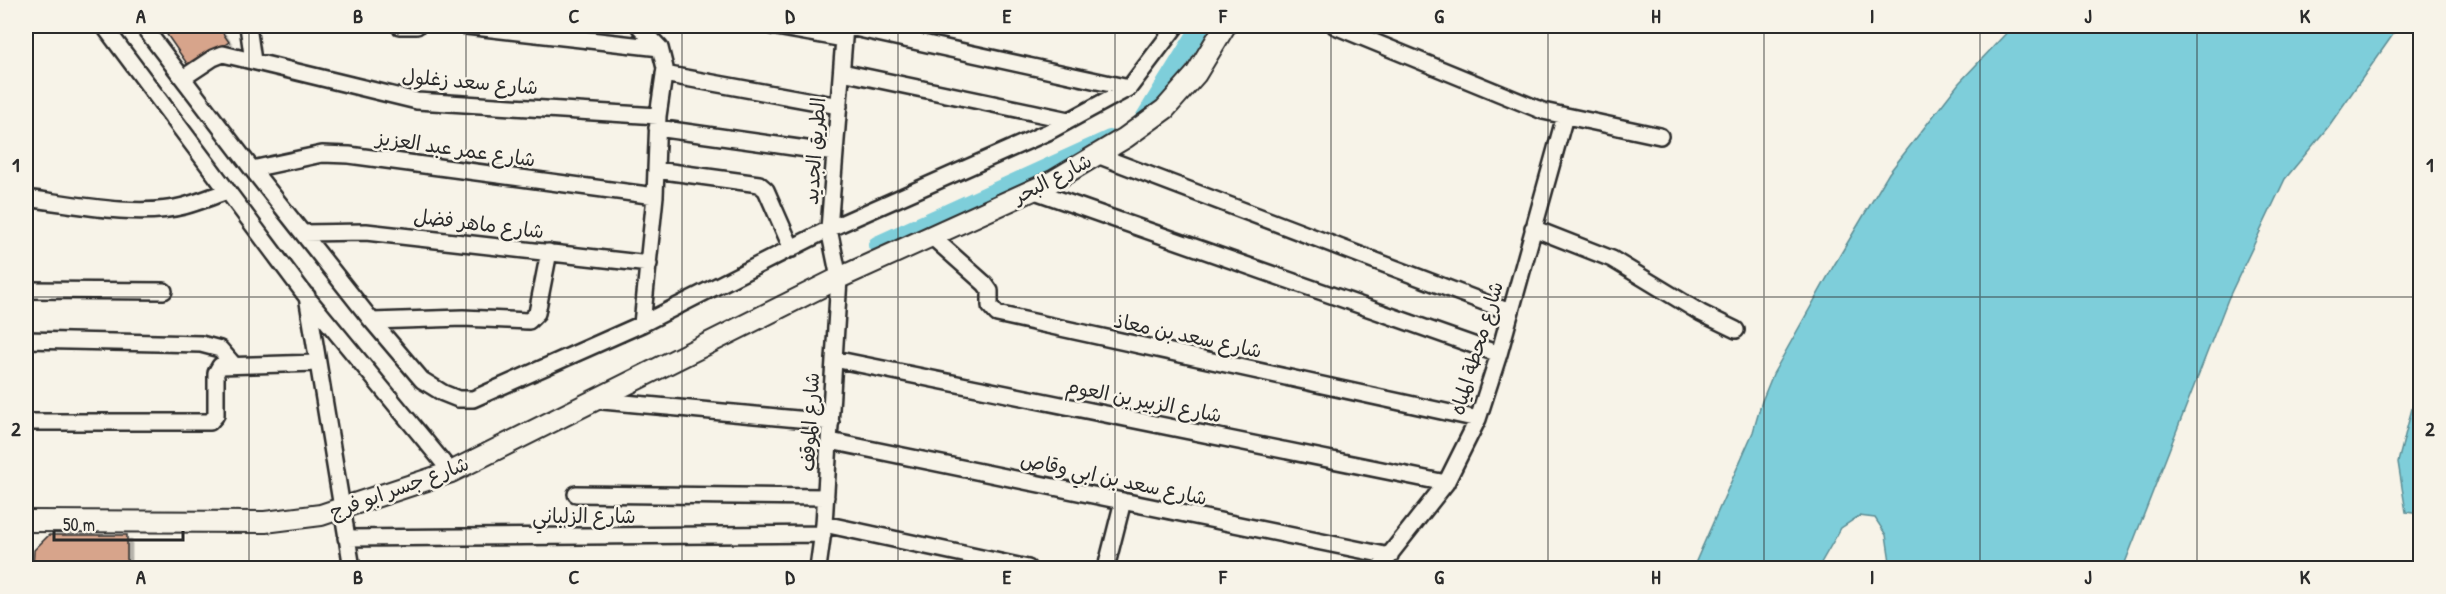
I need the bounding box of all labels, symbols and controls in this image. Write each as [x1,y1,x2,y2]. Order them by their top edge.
text: A [136,2,146,29]
text: B [353,2,363,29]
text: C [569,2,580,29]
text: D [785,2,795,29]
text: E [1003,2,1012,29]
text: F [1218,2,1228,29]
text: G [1434,2,1444,29]
text: H [1651,2,1661,29]
text: I [1870,2,1874,29]
text: J [2084,2,2092,29]
text: K [2300,2,2311,29]
street label: شارع سعد زغلول [401,62,539,101]
street label: الطريق الجديد [797,96,831,206]
street label: شارع عمر عبد العزيز [373,123,537,174]
street label: شارع البحر [1006,147,1097,211]
text: 1 [12,151,20,178]
text: 1 [2426,151,2434,178]
street label: شارع ماهر فضل [412,202,546,245]
street label: شارع محطة المياه [1443,278,1510,418]
street label: شارع سعد بن معاذ [1111,306,1264,365]
street label: شارع الموقف [793,372,826,472]
street label: شارع الزبير بن العوم [1063,372,1224,431]
text: 2 [11,415,21,442]
text: 2 [2425,415,2435,442]
street label: شارع سعد بن ابي وقاص [1017,445,1210,516]
street label: شارع جسر ابو فرج [326,449,473,526]
street label: شارع الزلباني [532,502,636,534]
scale bar [54,504,183,542]
text: 50 m [63,512,95,537]
text: A [136,563,146,590]
text: B [353,563,363,590]
text: C [569,563,580,590]
text: D [785,563,795,590]
text: E [1003,563,1012,590]
text: F [1218,563,1228,590]
text: G [1434,563,1444,590]
text: H [1651,563,1661,590]
text: I [1870,563,1874,590]
text: J [2084,563,2092,590]
text: K [2300,563,2311,590]

